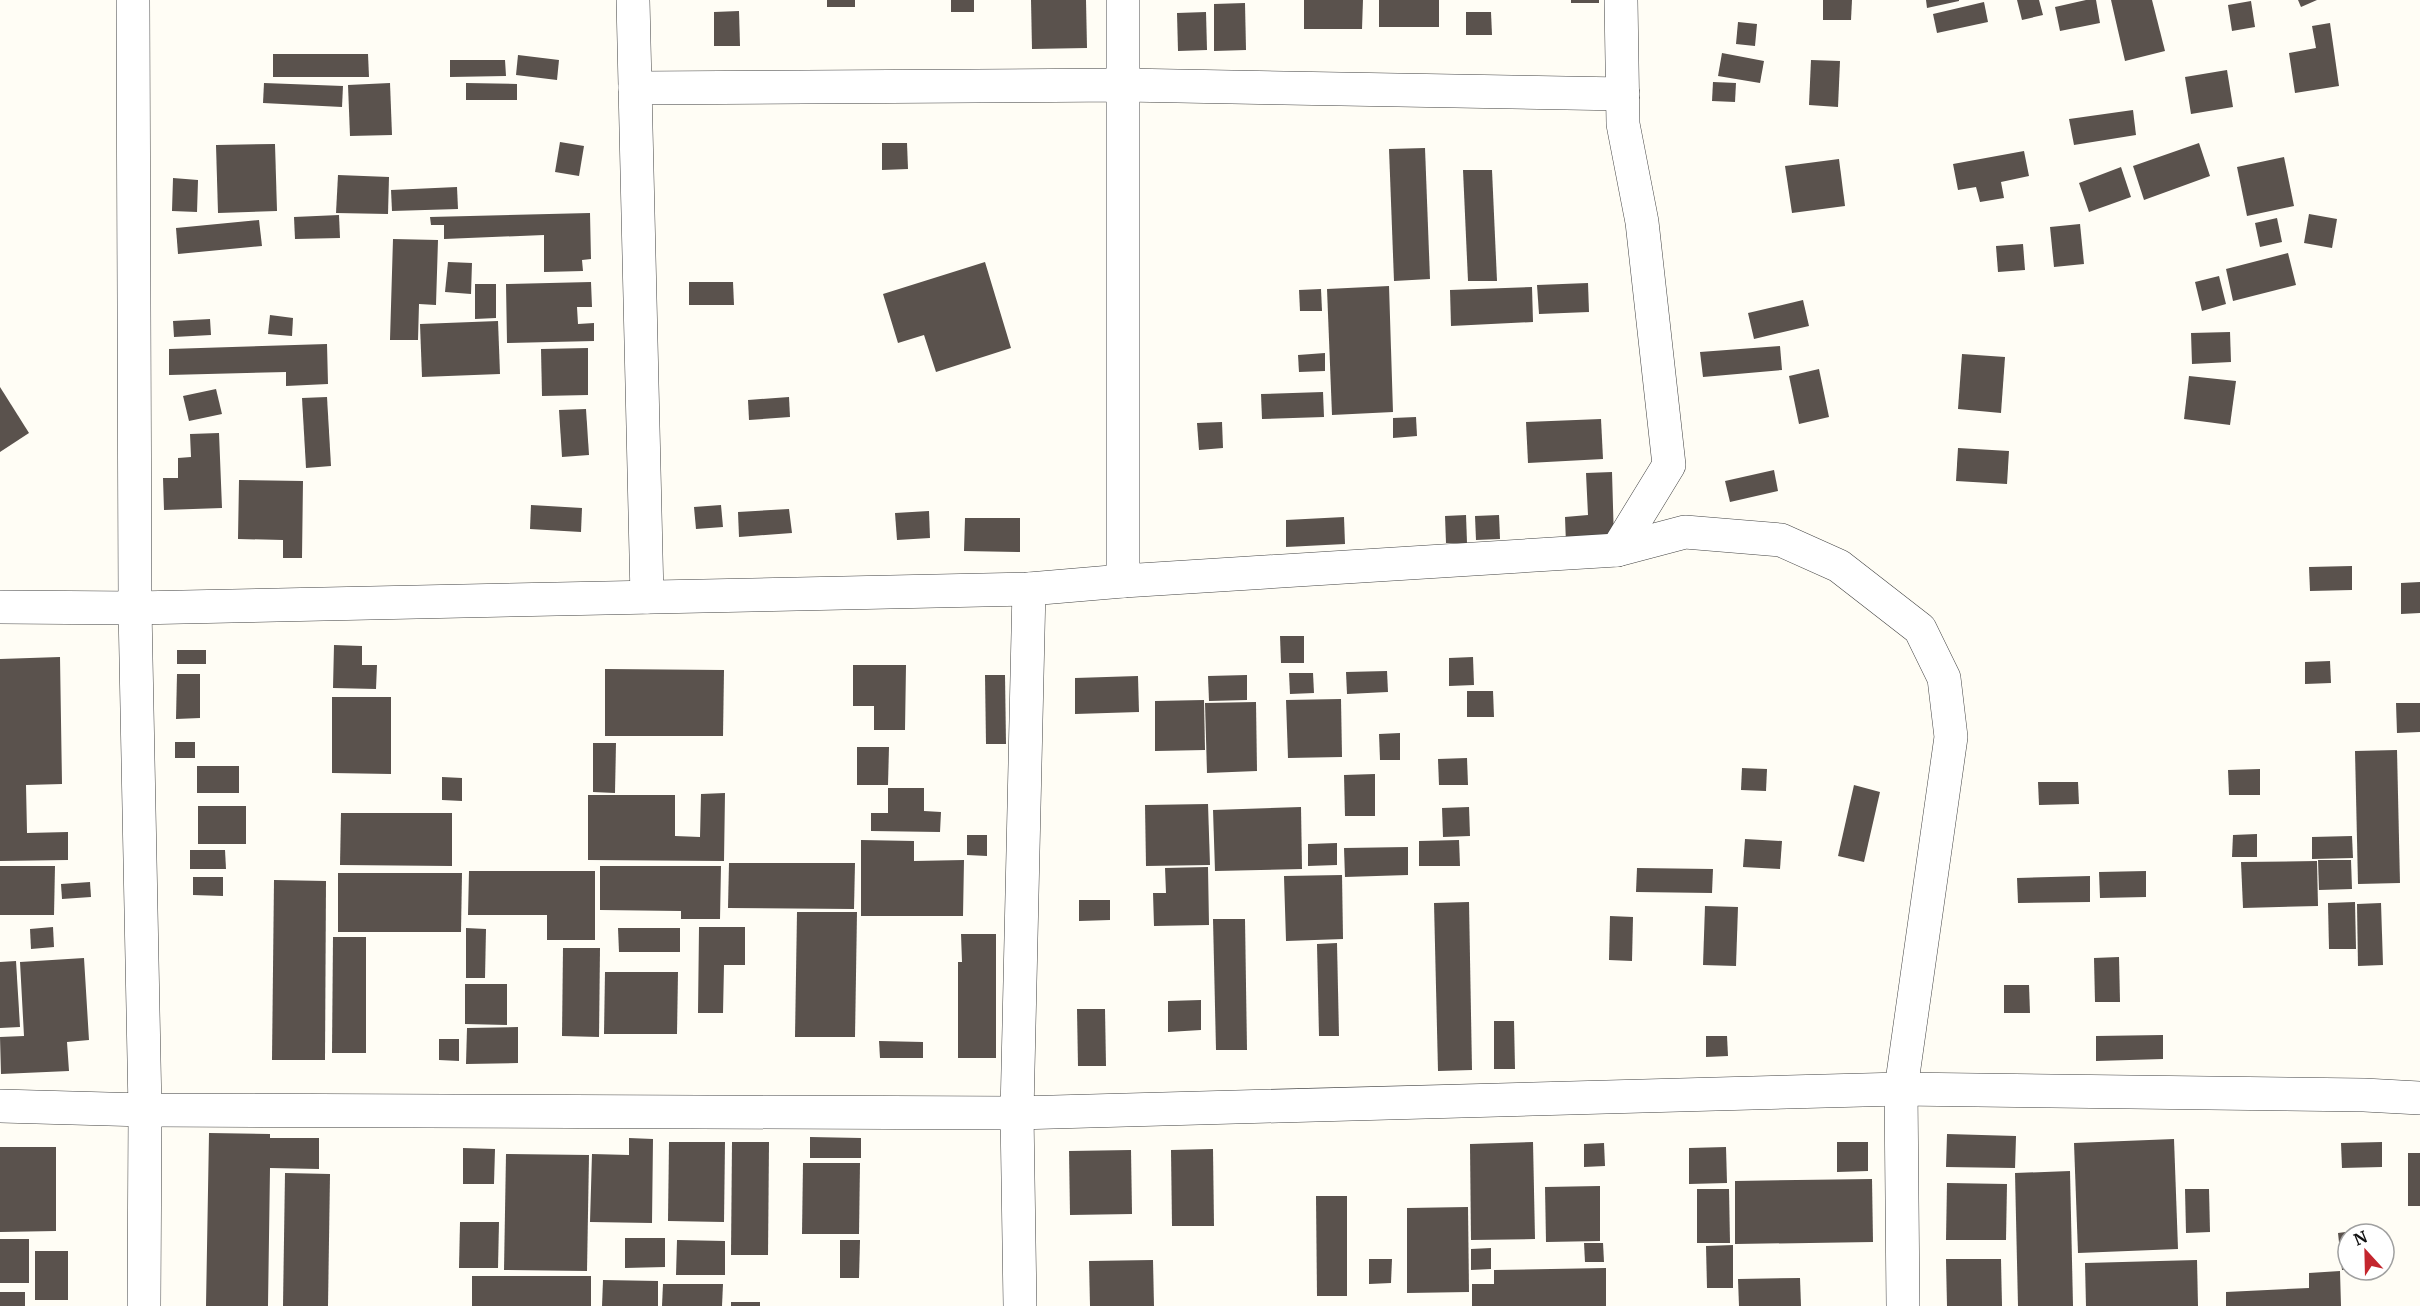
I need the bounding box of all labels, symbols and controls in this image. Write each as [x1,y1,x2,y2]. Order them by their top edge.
north arrow [2336,1222,2396,1282]
text: N [2351,1226,2370,1250]

